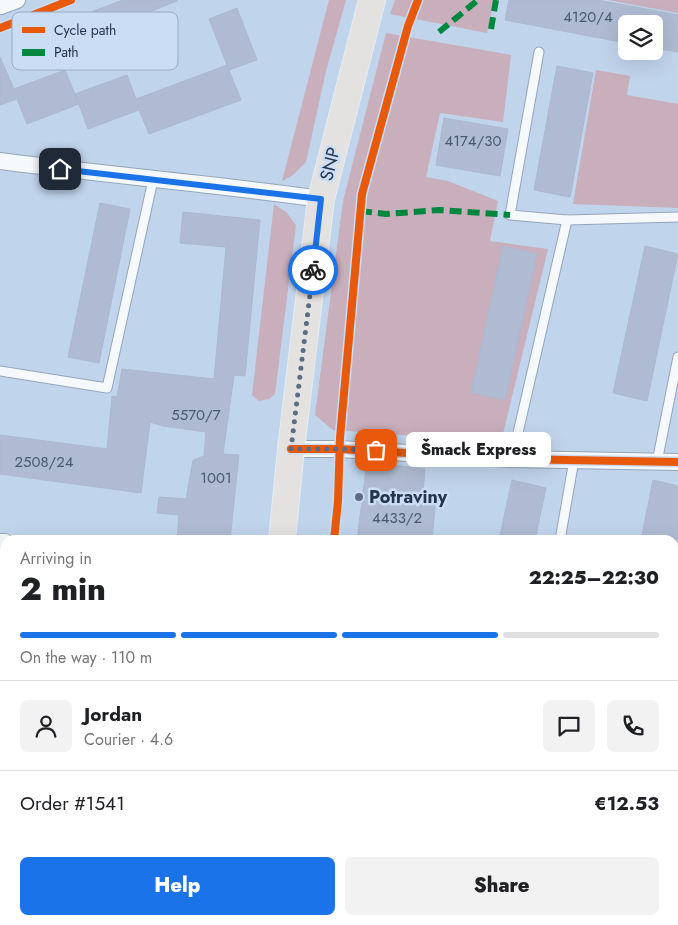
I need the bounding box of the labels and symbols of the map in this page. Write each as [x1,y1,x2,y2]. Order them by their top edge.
house number: 4120/4 [563,6,613,28]
legend [12,12,178,70]
text: Cycle path [54,20,116,40]
text: Path [54,42,79,62]
house number: 4174/30 [444,130,502,152]
street label: SNP [313,144,347,183]
pin [39,148,81,190]
courier [288,245,338,295]
house number: 5570/7 [171,404,221,426]
pin [355,429,397,471]
callout: Šmack Express [406,432,551,468]
house number: 2508/24 [15,451,74,473]
house number: 1001 [200,467,232,489]
place label: Potraviny [369,484,448,510]
marker: Potraviny [353,491,365,503]
house number: 4433/2 [372,507,422,529]

